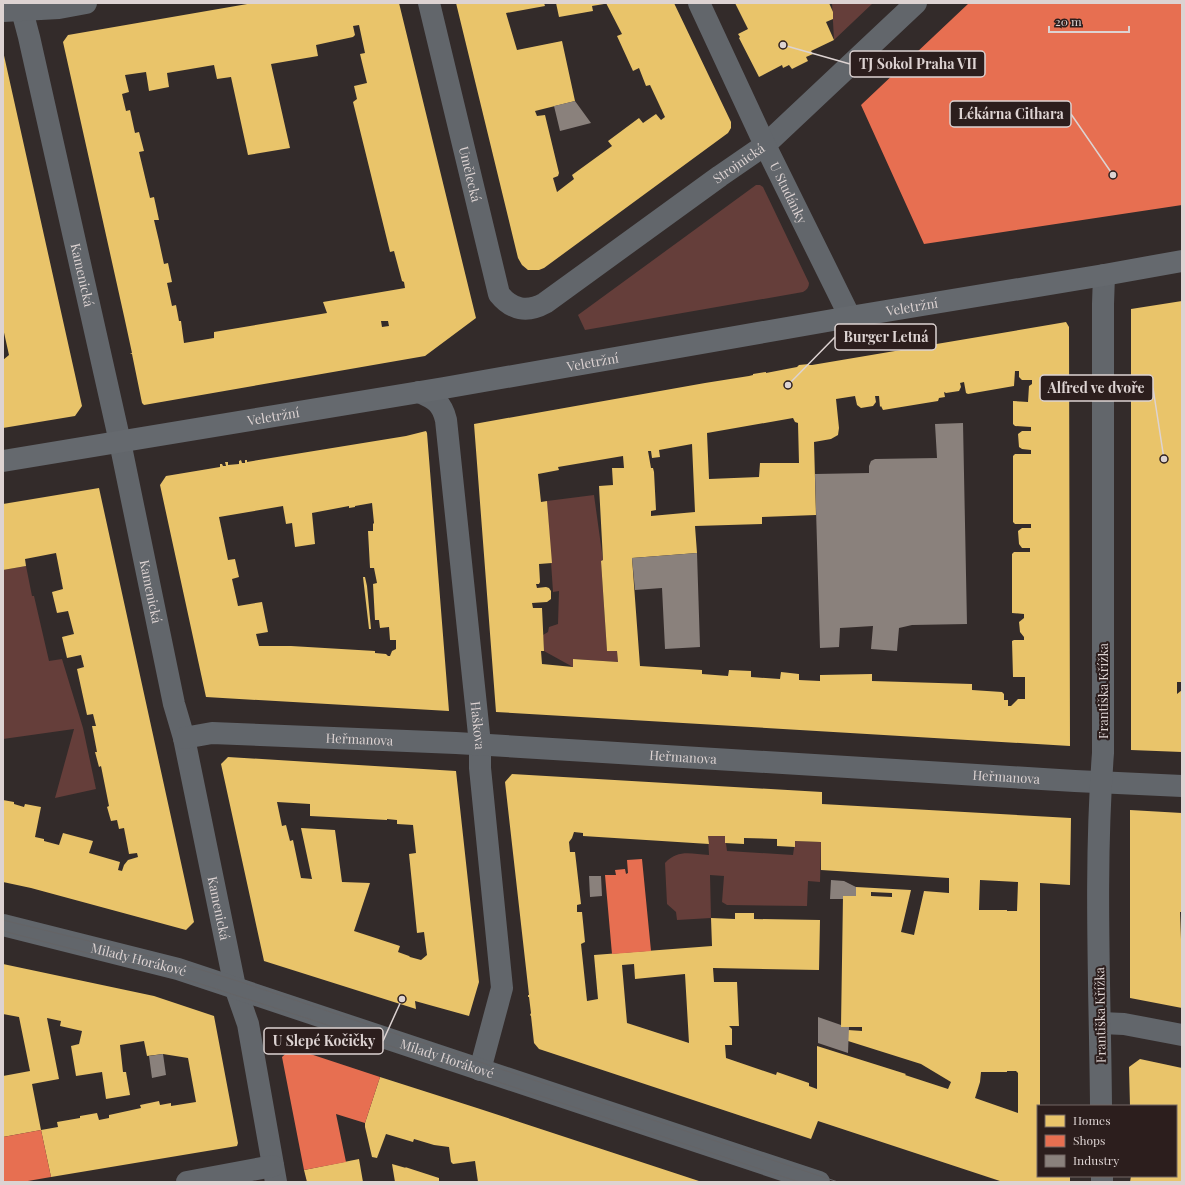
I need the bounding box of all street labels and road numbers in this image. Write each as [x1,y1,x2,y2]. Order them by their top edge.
street label: Strojnická [709,139,768,187]
street label: Umělecká [456,144,486,204]
street label: U Studánky [767,159,812,227]
street label: Kamenická [68,241,98,309]
street label: Veletržní [884,294,939,319]
street label: Veletržní [564,349,620,375]
street label: Veletržní [245,403,301,429]
street label: Kamenická [136,558,166,625]
street label: Františka Křížka [1094,642,1111,739]
street label: Haškova [468,700,489,750]
street label: Heřmanova [325,729,394,748]
street label: Heřmanova [649,746,718,767]
street label: Heřmanova [972,766,1041,787]
street label: Kamenická [205,875,234,942]
street label: Milady Horákové [89,938,189,979]
street label: Františka Křížka [1090,966,1109,1063]
street label: Milady Horákové [398,1034,497,1082]

